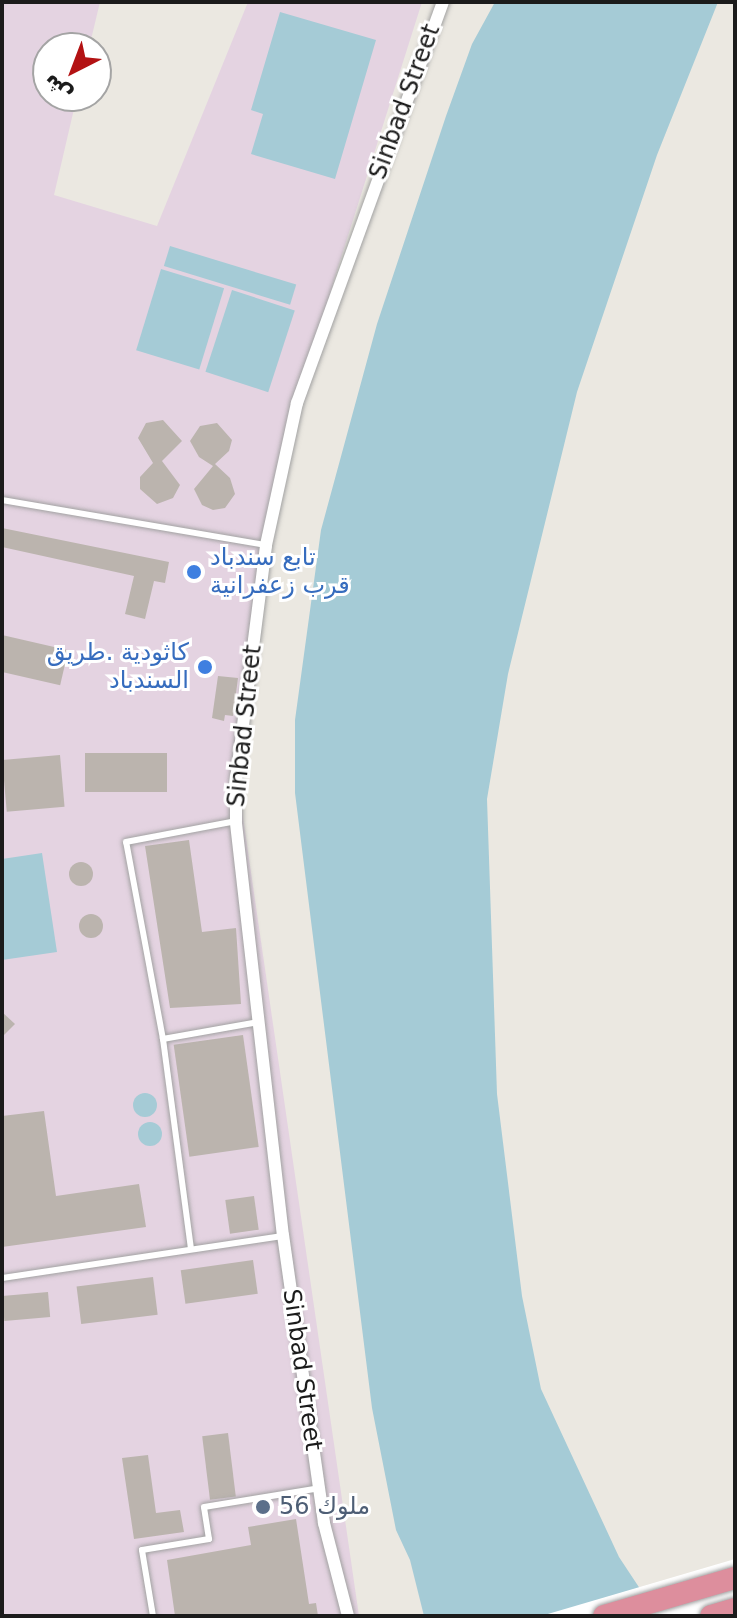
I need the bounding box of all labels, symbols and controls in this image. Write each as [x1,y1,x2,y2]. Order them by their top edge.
street label: Sinbad Street [364,21,446,183]
north arrow [32,32,112,112]
text: ش [37,69,77,108]
place label: تابع سندباد قرب زعفرانية [210,544,350,600]
marker: تابع سندباد قرب زعفرانية [185,563,203,581]
place label: كاثودية .طريق السندباد [47,639,189,695]
street label: Sinbad Street [222,644,268,808]
marker: كاثودية .طريق السندباد [196,658,214,676]
street label: Sinbad Street [276,1287,328,1453]
place label: ملوك 56 [279,1493,370,1521]
marker: ملوك 56 [254,1498,272,1516]

